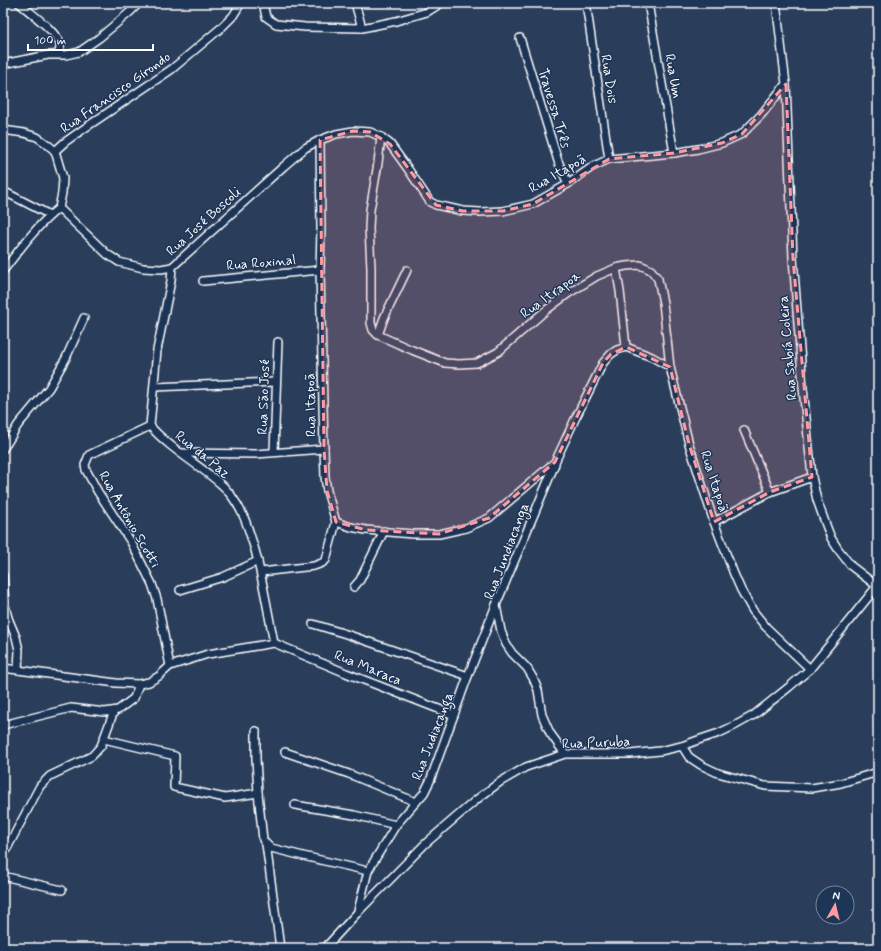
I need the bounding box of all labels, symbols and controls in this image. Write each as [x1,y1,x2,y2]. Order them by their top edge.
scale bar [28,26,153,52]
text: 100 m [34,33,66,49]
street label: Rua Francisco Girondo [57,48,174,138]
street label: Rua Dois [596,53,622,105]
street label: Rua Um [660,53,686,100]
street label: Travessa Três [533,66,575,150]
street label: Rua Itapoã [526,150,589,198]
street label: Rua José Boscoli [162,183,245,260]
street label: Rua Roxinal [225,251,297,275]
street label: Rua Itrapoa [517,267,585,323]
street label: Rua Sabiá Coleira [774,295,802,401]
street label: Rua São José [254,359,274,435]
street label: Rua Itapoã [301,373,321,437]
street label: Rua da Paz [171,427,234,483]
street label: Rua Itapoã [696,448,732,514]
street label: Rua Antônio Scotti [94,468,164,571]
street label: Rua Jundiacanga [480,500,535,603]
street label: Rua Maraca [331,646,404,690]
street label: Rua Judiacanga [408,690,460,784]
street label: Rua Puruba [562,733,631,753]
north arrow [815,885,855,925]
text: N [832,889,841,904]

